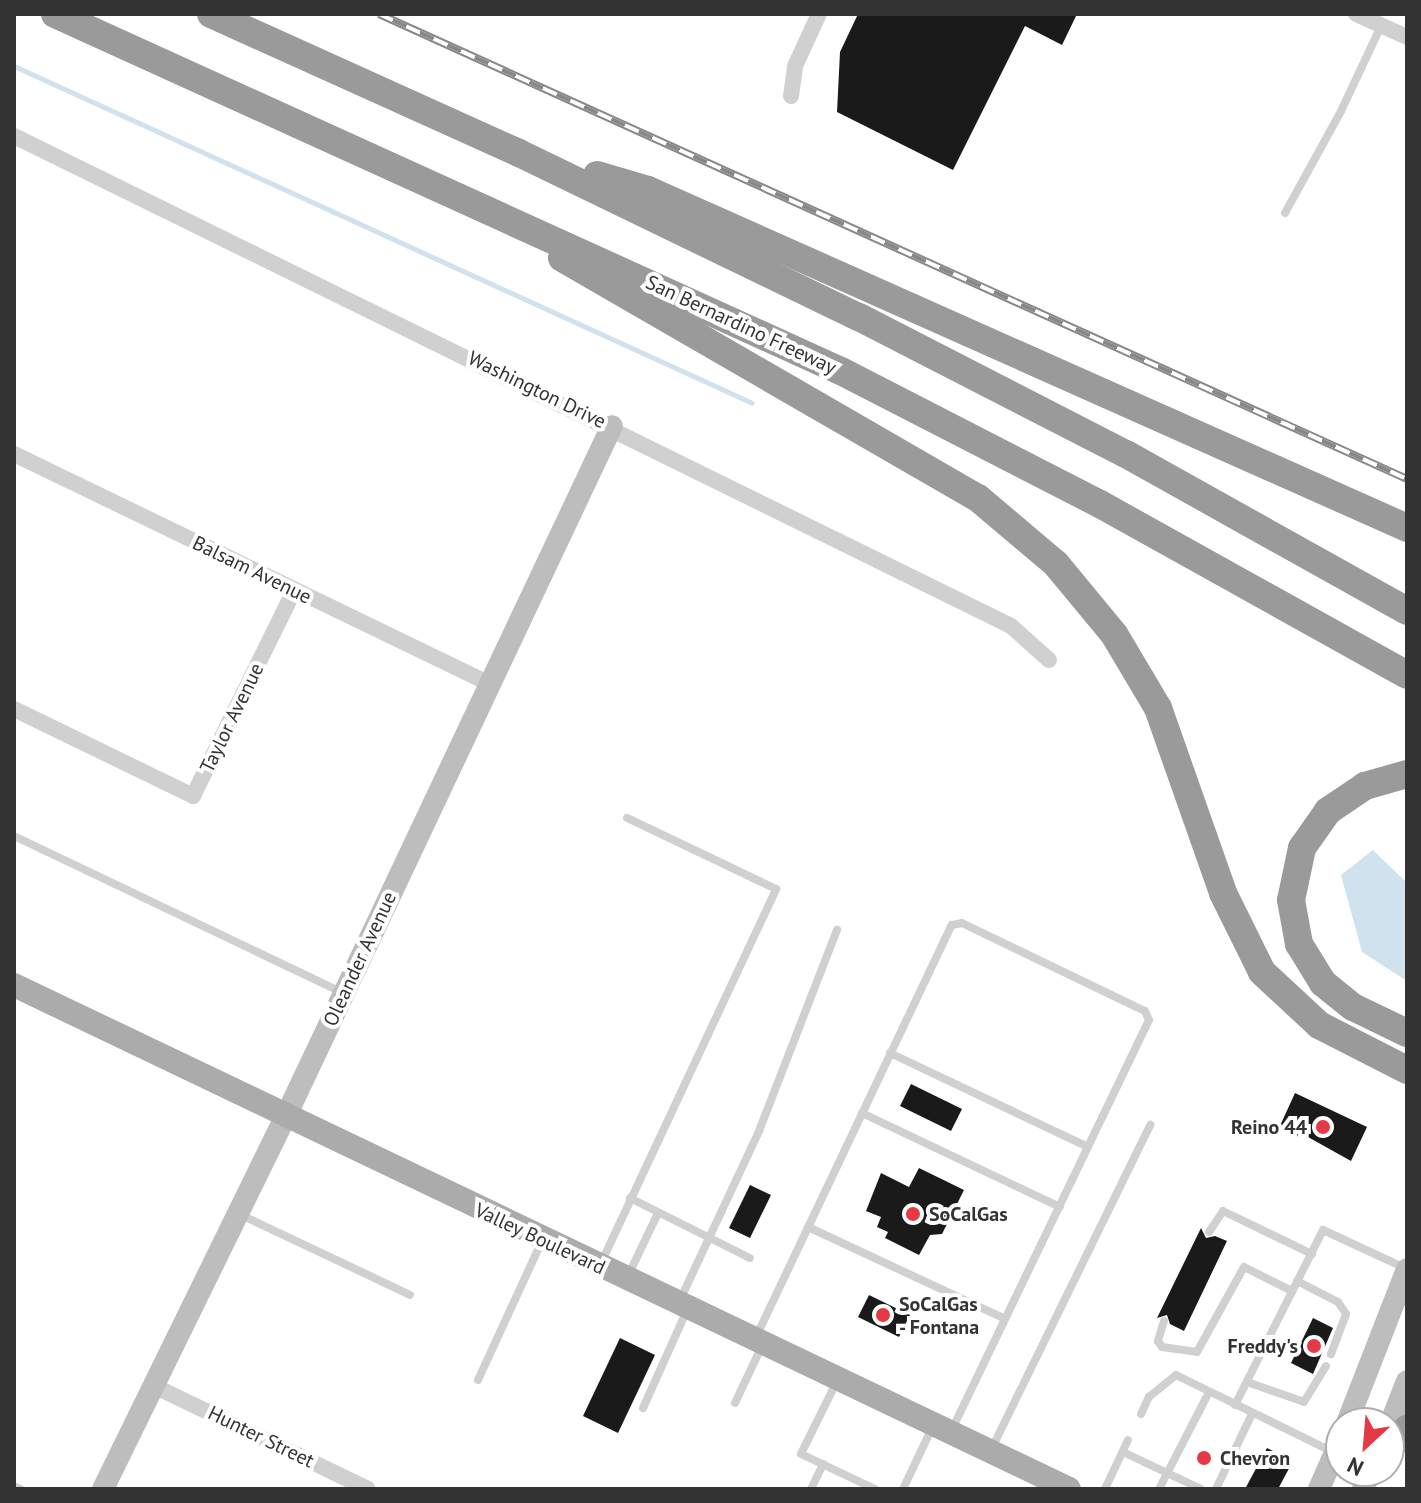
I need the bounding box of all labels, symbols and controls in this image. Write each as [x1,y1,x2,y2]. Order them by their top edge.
street label: San Bernardino Freeway [642,270,840,380]
street label: Washington Drive [464,346,610,434]
street label: Balsam Avenue [188,531,316,609]
street label: Taylor Avenue [195,659,269,777]
street label: Oleander Avenue [318,888,402,1030]
place label: Reino 44 [1231,1115,1307,1139]
marker: Reino 44 [1314,1118,1332,1136]
street label: Valley Boulevard [470,1198,610,1280]
place label: SoCalGas [929,1202,1008,1226]
marker: SoCalGas [904,1205,922,1223]
place label: SoCalGas - Fontana [899,1292,981,1339]
marker: SoCalGas - Fontana [874,1306,892,1324]
place label: Freddy's [1227,1334,1298,1358]
marker: Freddy's [1305,1337,1323,1355]
street label: Hunter Street [204,1401,318,1473]
north arrow [1325,1407,1405,1487]
place label: Chevron [1220,1446,1290,1470]
marker: Chevron [1195,1449,1213,1467]
text: N [1343,1451,1368,1483]

